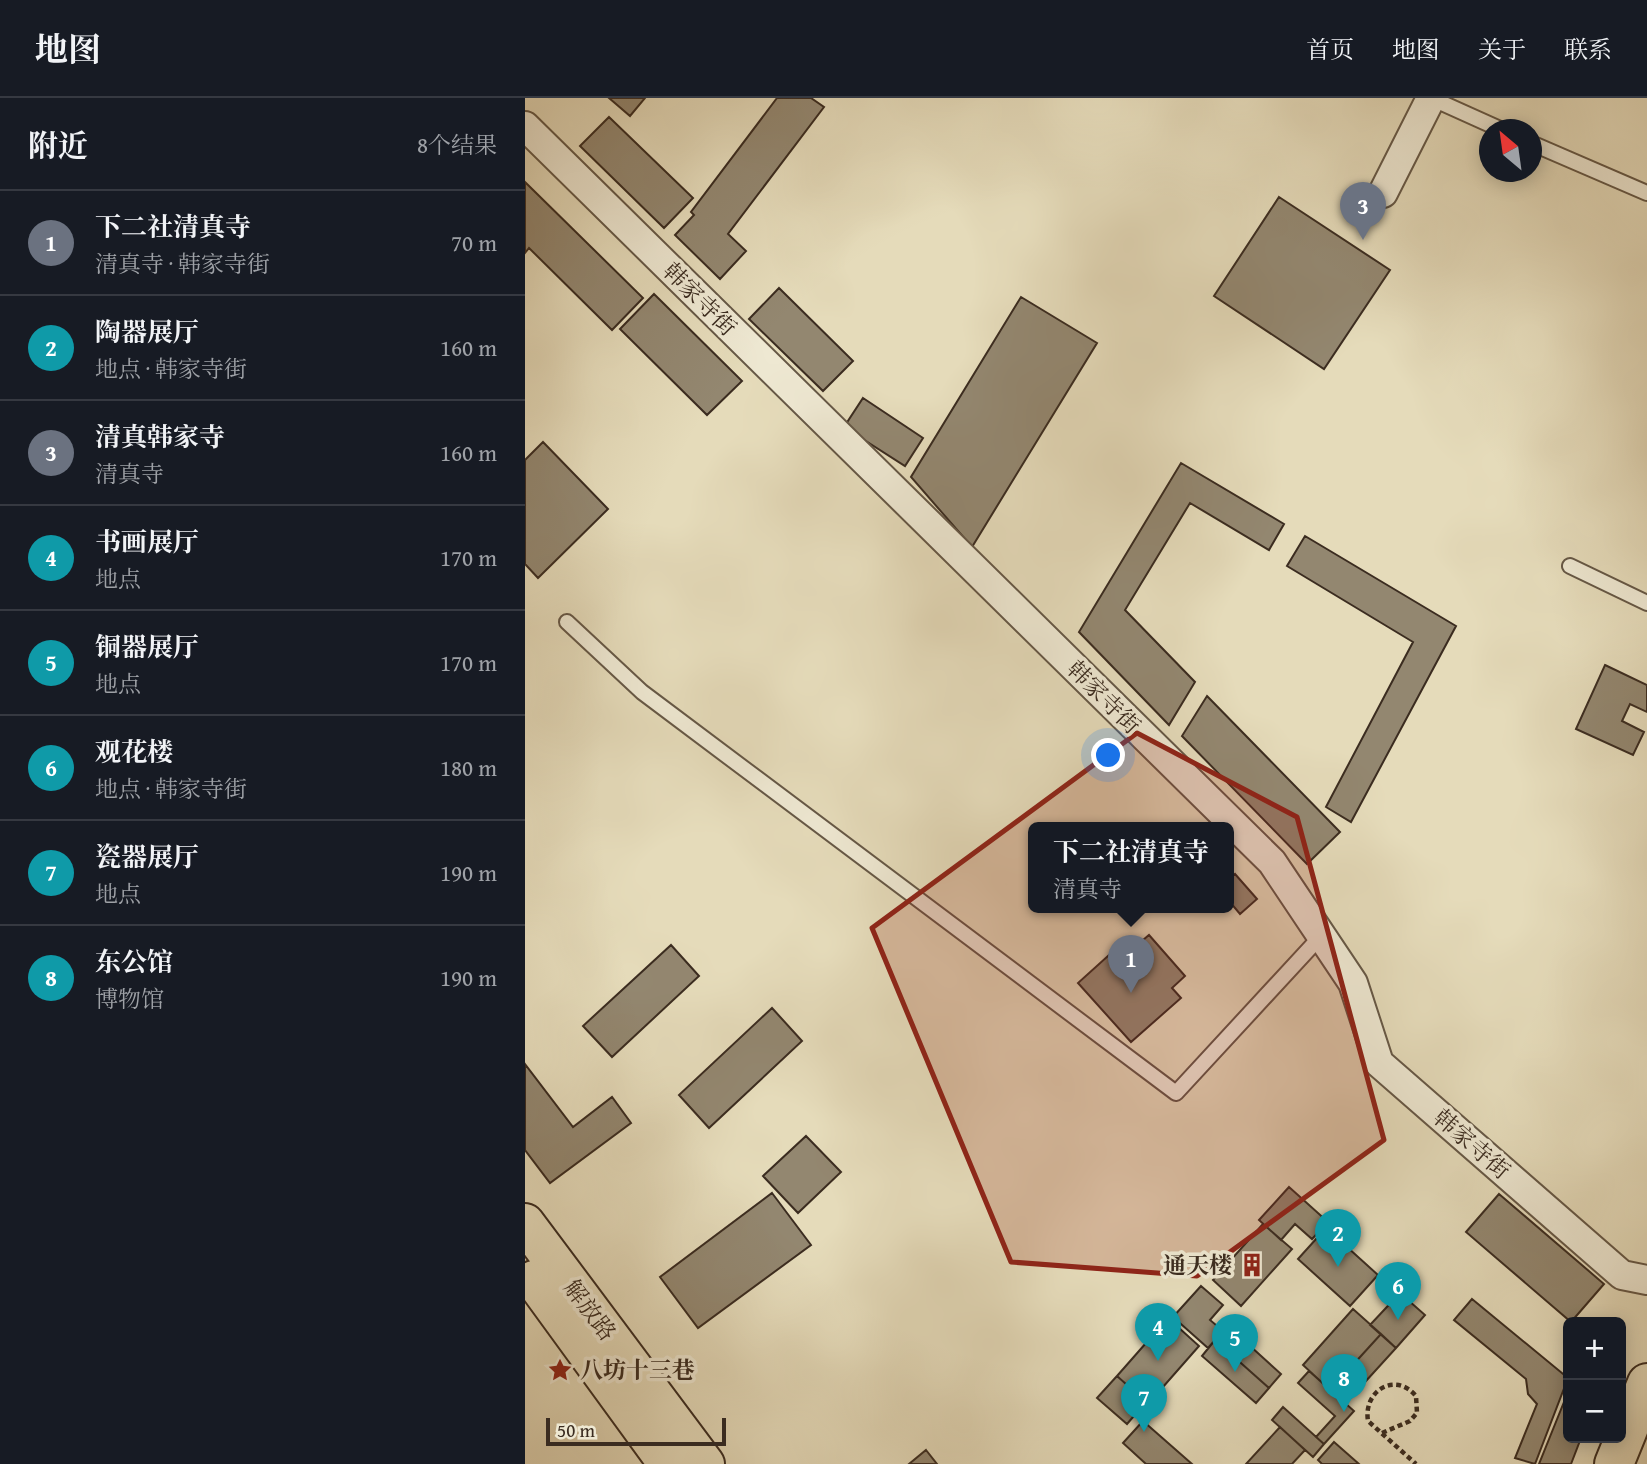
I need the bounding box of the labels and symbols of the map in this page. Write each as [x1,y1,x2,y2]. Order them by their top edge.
north arrow [1479,119,1542,182]
pin: 3 [1340,182,1386,240]
street label: 韩家寺街 [656,254,745,343]
street label: 韩家寺街 [1060,652,1149,741]
your location [1091,738,1125,772]
pin: 1 [1108,935,1154,993]
street label: 韩家寺街 [1427,1101,1518,1186]
pin: 2 [1315,1209,1361,1267]
place label: 通天楼 [1163,1248,1232,1281]
building icon: 通天楼 [1238,1251,1266,1279]
pin: 6 [1375,1262,1421,1320]
street label: 解放路 [556,1272,624,1347]
pin: 4 [1135,1303,1181,1361]
pin: 5 [1212,1314,1258,1372]
place label: 八坊十三巷 [580,1353,695,1386]
pin: 8 [1321,1354,1367,1412]
place icon: 八坊十三巷 [546,1356,574,1384]
pin: 7 [1121,1374,1167,1432]
scale bar [546,1415,726,1447]

